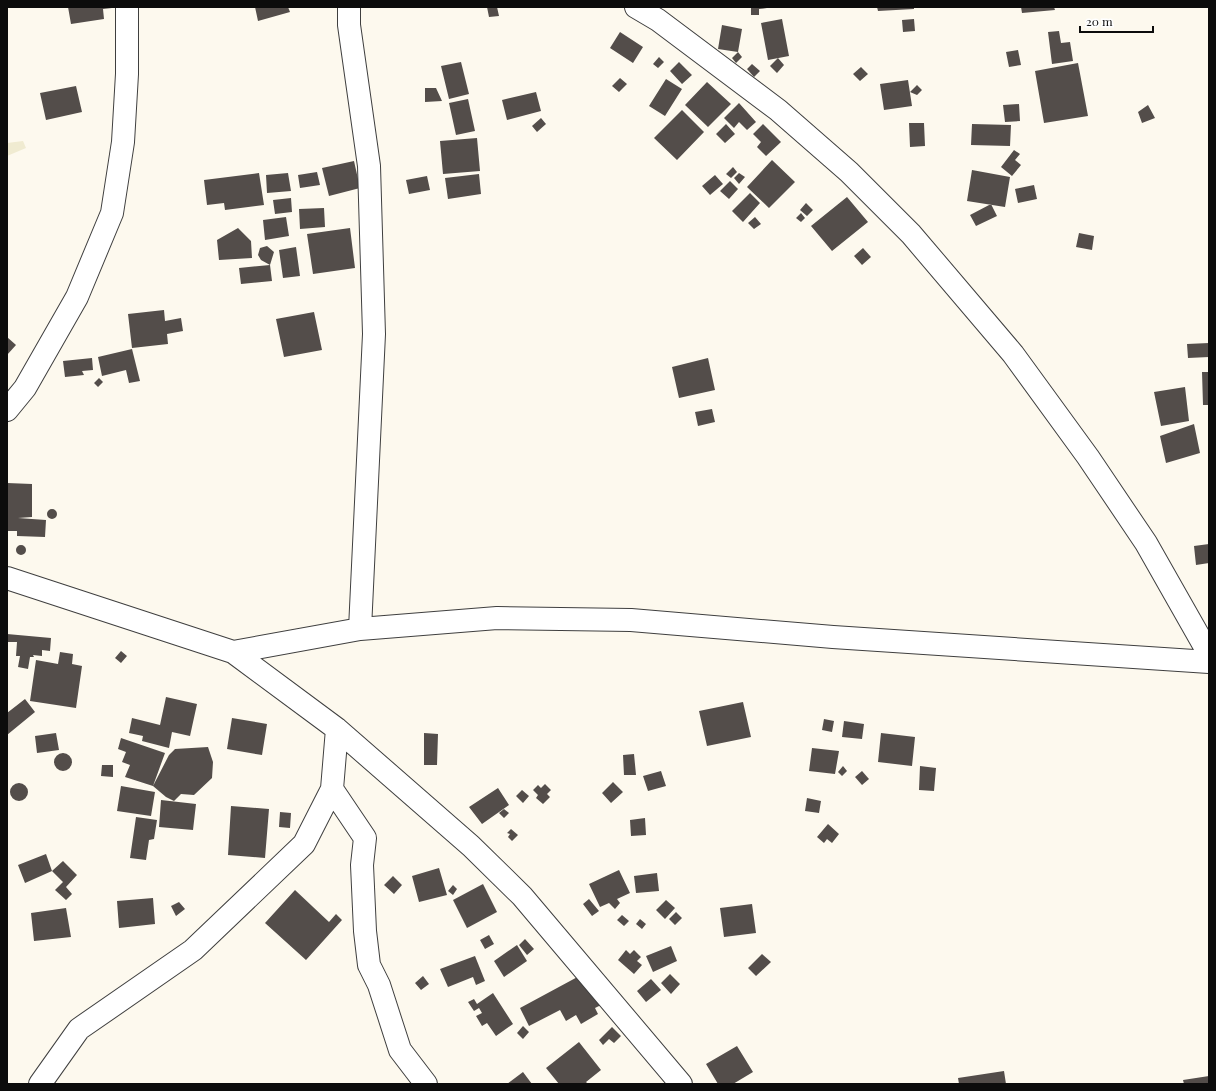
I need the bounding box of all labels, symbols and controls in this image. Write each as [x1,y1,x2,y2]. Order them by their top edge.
scale bar [1080,8,1153,34]
text: 20 m [1086,13,1113,29]

